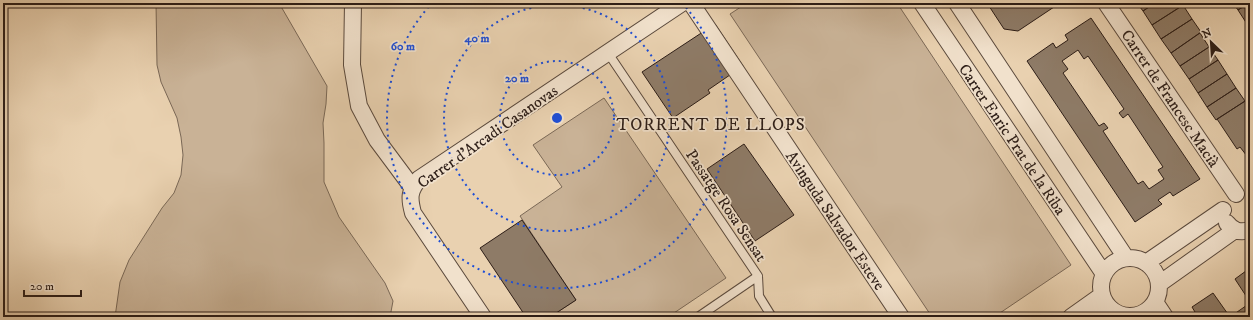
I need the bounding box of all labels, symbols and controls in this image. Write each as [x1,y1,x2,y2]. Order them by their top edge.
north arrow [1191,22,1231,62]
street label: Carrer de Francesc Macià [1117,26,1224,171]
text: N [1200,26,1214,42]
text: 40 m [464,31,489,46]
text: 60 m [391,39,415,54]
street label: Carrer Enric Prat de la Riba [954,60,1070,219]
text: 20 m [505,71,529,86]
street label: Carrer d'Arcadi Casanovas [413,81,562,193]
centre of rings [550,111,564,125]
district label: TORRENT DE LLOPS [616,114,806,136]
street label: Passatge Rosa Sensat [681,146,771,265]
street label: Avinguda Salvador Esteve [781,147,890,294]
scale bar [24,272,81,298]
text: 20 m [30,279,54,294]

